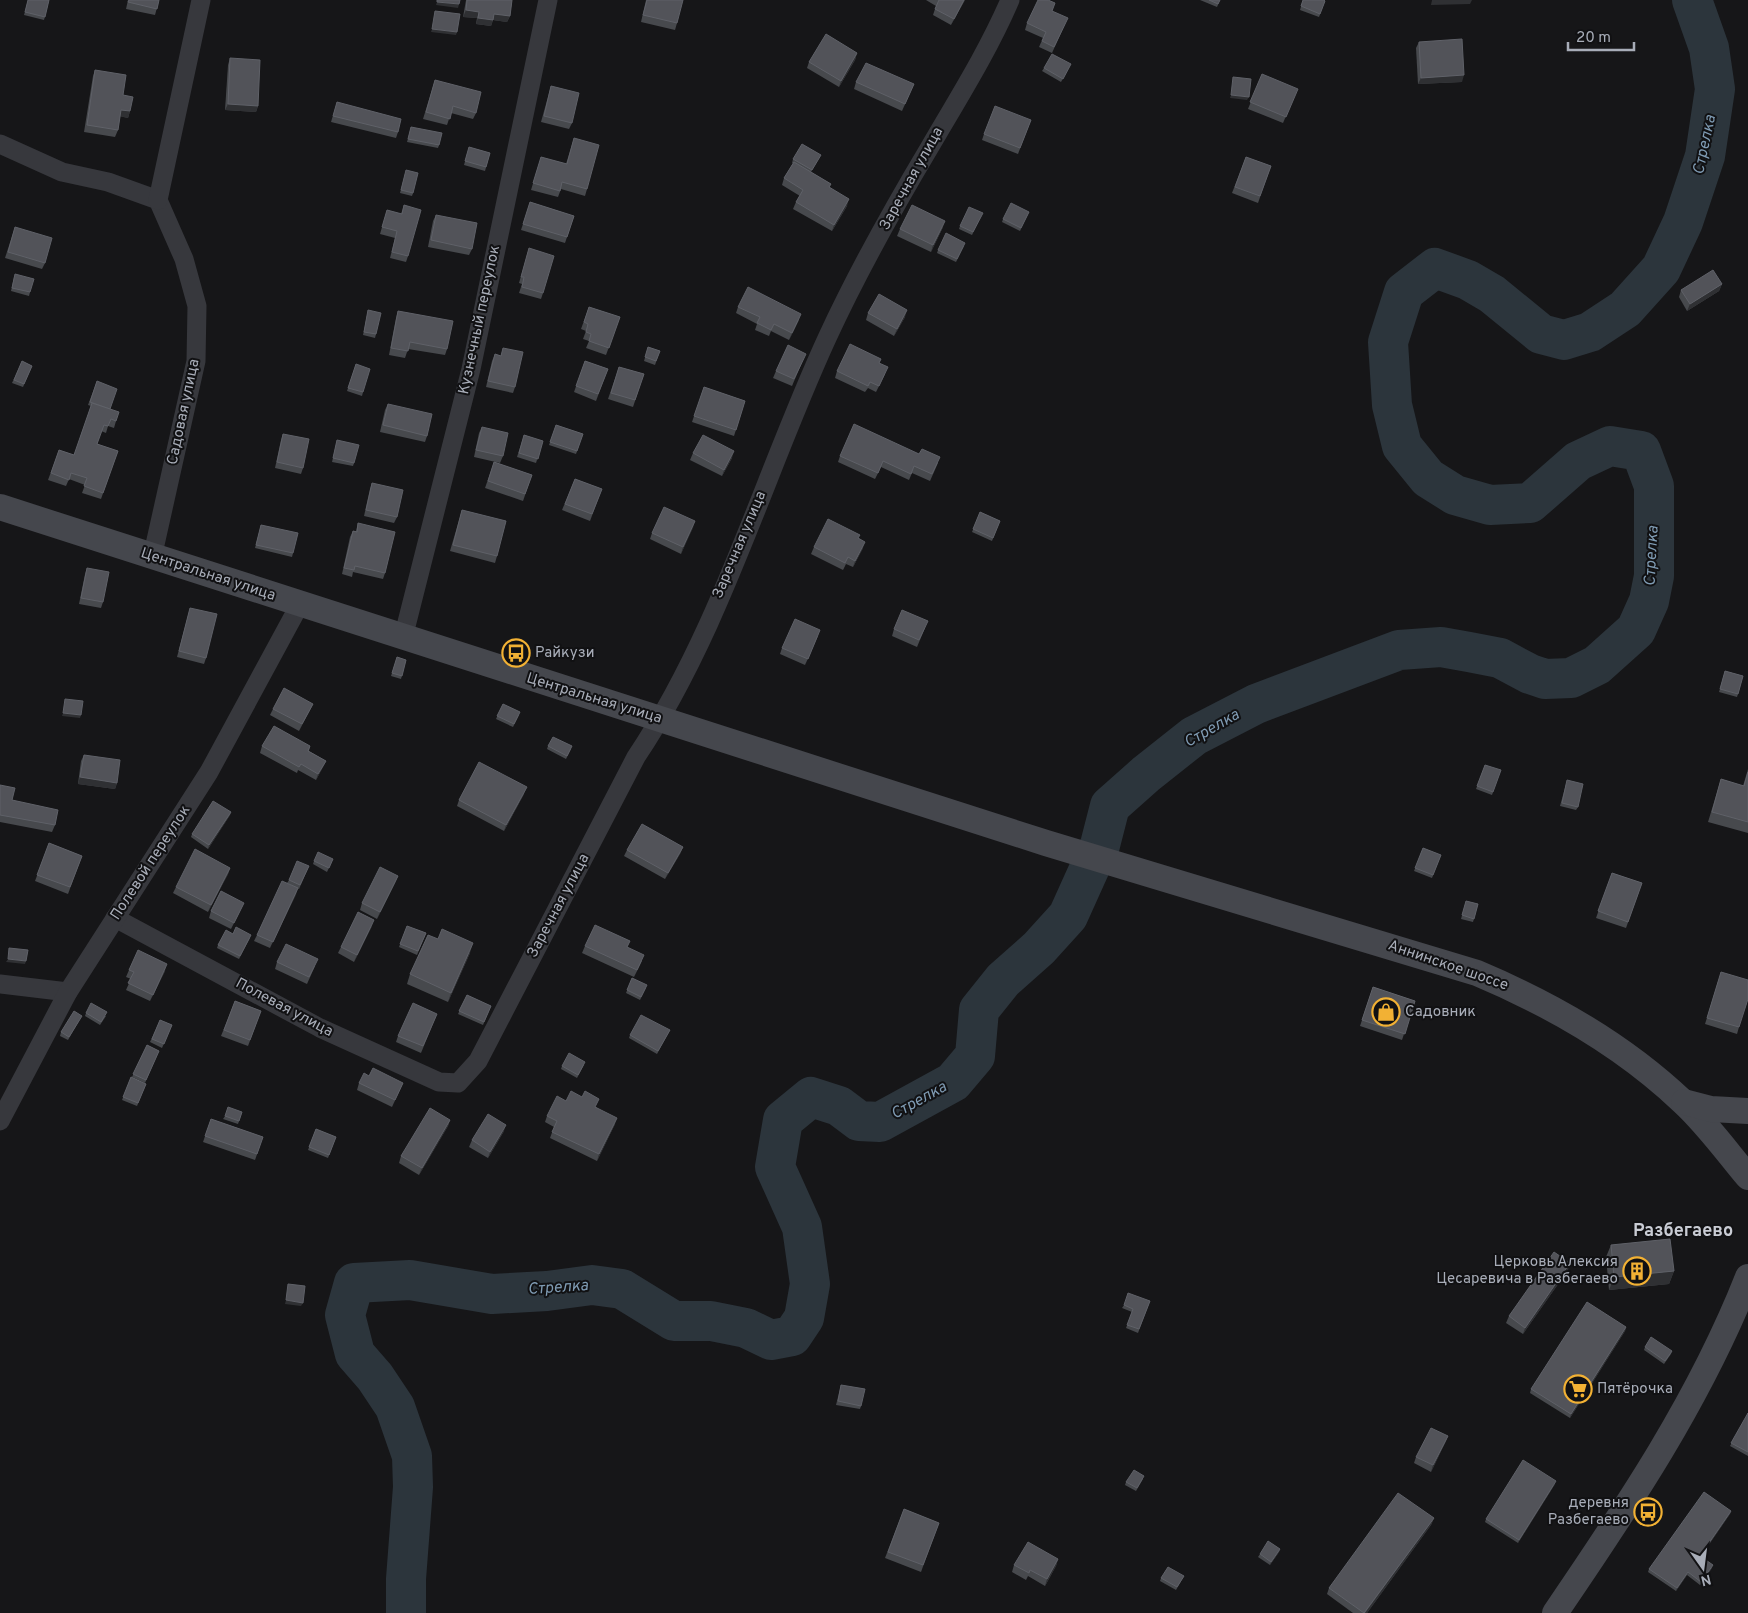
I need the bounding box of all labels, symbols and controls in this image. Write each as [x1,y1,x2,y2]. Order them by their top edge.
scale bar [1568,20,1634,52]
text: 20 m [1576,29,1611,48]
water label: Стрелка [1689,113,1721,177]
street label: Заречная улица [876,124,948,234]
street label: Кузнечный переулок [455,244,505,396]
street label: Садовая улица [164,357,204,467]
street label: Заречная улица [709,488,771,602]
water label: Стрелка [1640,525,1664,587]
street label: Центральная улица [138,544,278,606]
bus stop icon: Райкузи [501,638,531,668]
place label: Райкузи [535,644,595,663]
street label: Центральная улица [524,669,664,729]
water label: Стрелка [1181,705,1244,753]
street label: Полевой переулок [107,802,195,924]
street label: Заречная улица [524,851,594,961]
street label: Аннинское шоссе [1385,937,1511,995]
street label: Полевая улица [232,974,336,1042]
shop icon: Садовник [1371,997,1401,1027]
place label: Садовник [1405,1003,1476,1022]
water label: Стрелка [888,1077,951,1124]
district label: Разбегаево [1633,1220,1733,1243]
place label: Церковь Алексия Цесаревича в Разбегаево [1436,1253,1618,1289]
building icon: Церковь Алексия Цесаревича в Разбегаево [1622,1256,1652,1286]
water label: Стрелка [527,1276,590,1300]
supermarket icon: Пятёрочка [1563,1374,1593,1404]
place label: Пятёрочка [1597,1380,1673,1399]
place label: деревня Разбегаево [1548,1494,1629,1530]
bus stop icon: деревня Разбегаево [1633,1497,1663,1527]
north arrow [1678,1543,1728,1593]
text: N [1699,1570,1713,1589]

